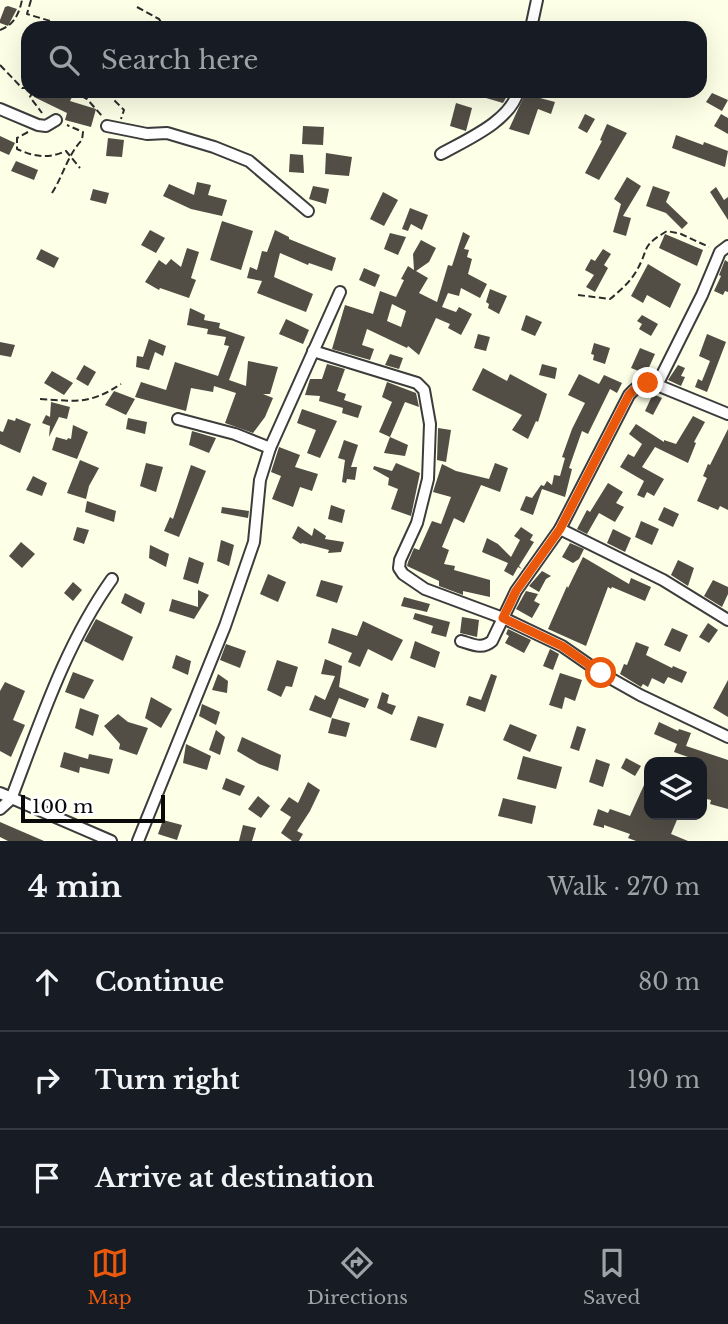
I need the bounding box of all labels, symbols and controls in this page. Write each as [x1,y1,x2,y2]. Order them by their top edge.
search box [21,21,707,98]
icon: search [45,41,83,79]
text: Search here [101,44,258,76]
route end [632,367,663,398]
route start [585,657,616,688]
map controls [644,757,707,820]
button: layers [644,757,707,820]
scale bar [21,792,164,824]
text: 100 m [32,795,93,818]
text: 4 min [28,868,122,905]
text: Walk · 270 m [548,873,700,901]
icon: ahead [28,963,66,1001]
text: Continue [95,966,224,998]
text: 80 m [638,968,700,996]
icon: right [28,1061,66,1099]
text: Turn right [95,1064,240,1096]
text: 190 m [627,1066,700,1094]
icon: arrive [28,1159,66,1197]
text: Arrive at destination [95,1162,375,1194]
tab: Map [88,1244,132,1309]
tab: Directions [307,1244,408,1309]
tab: Saved [583,1244,640,1309]

